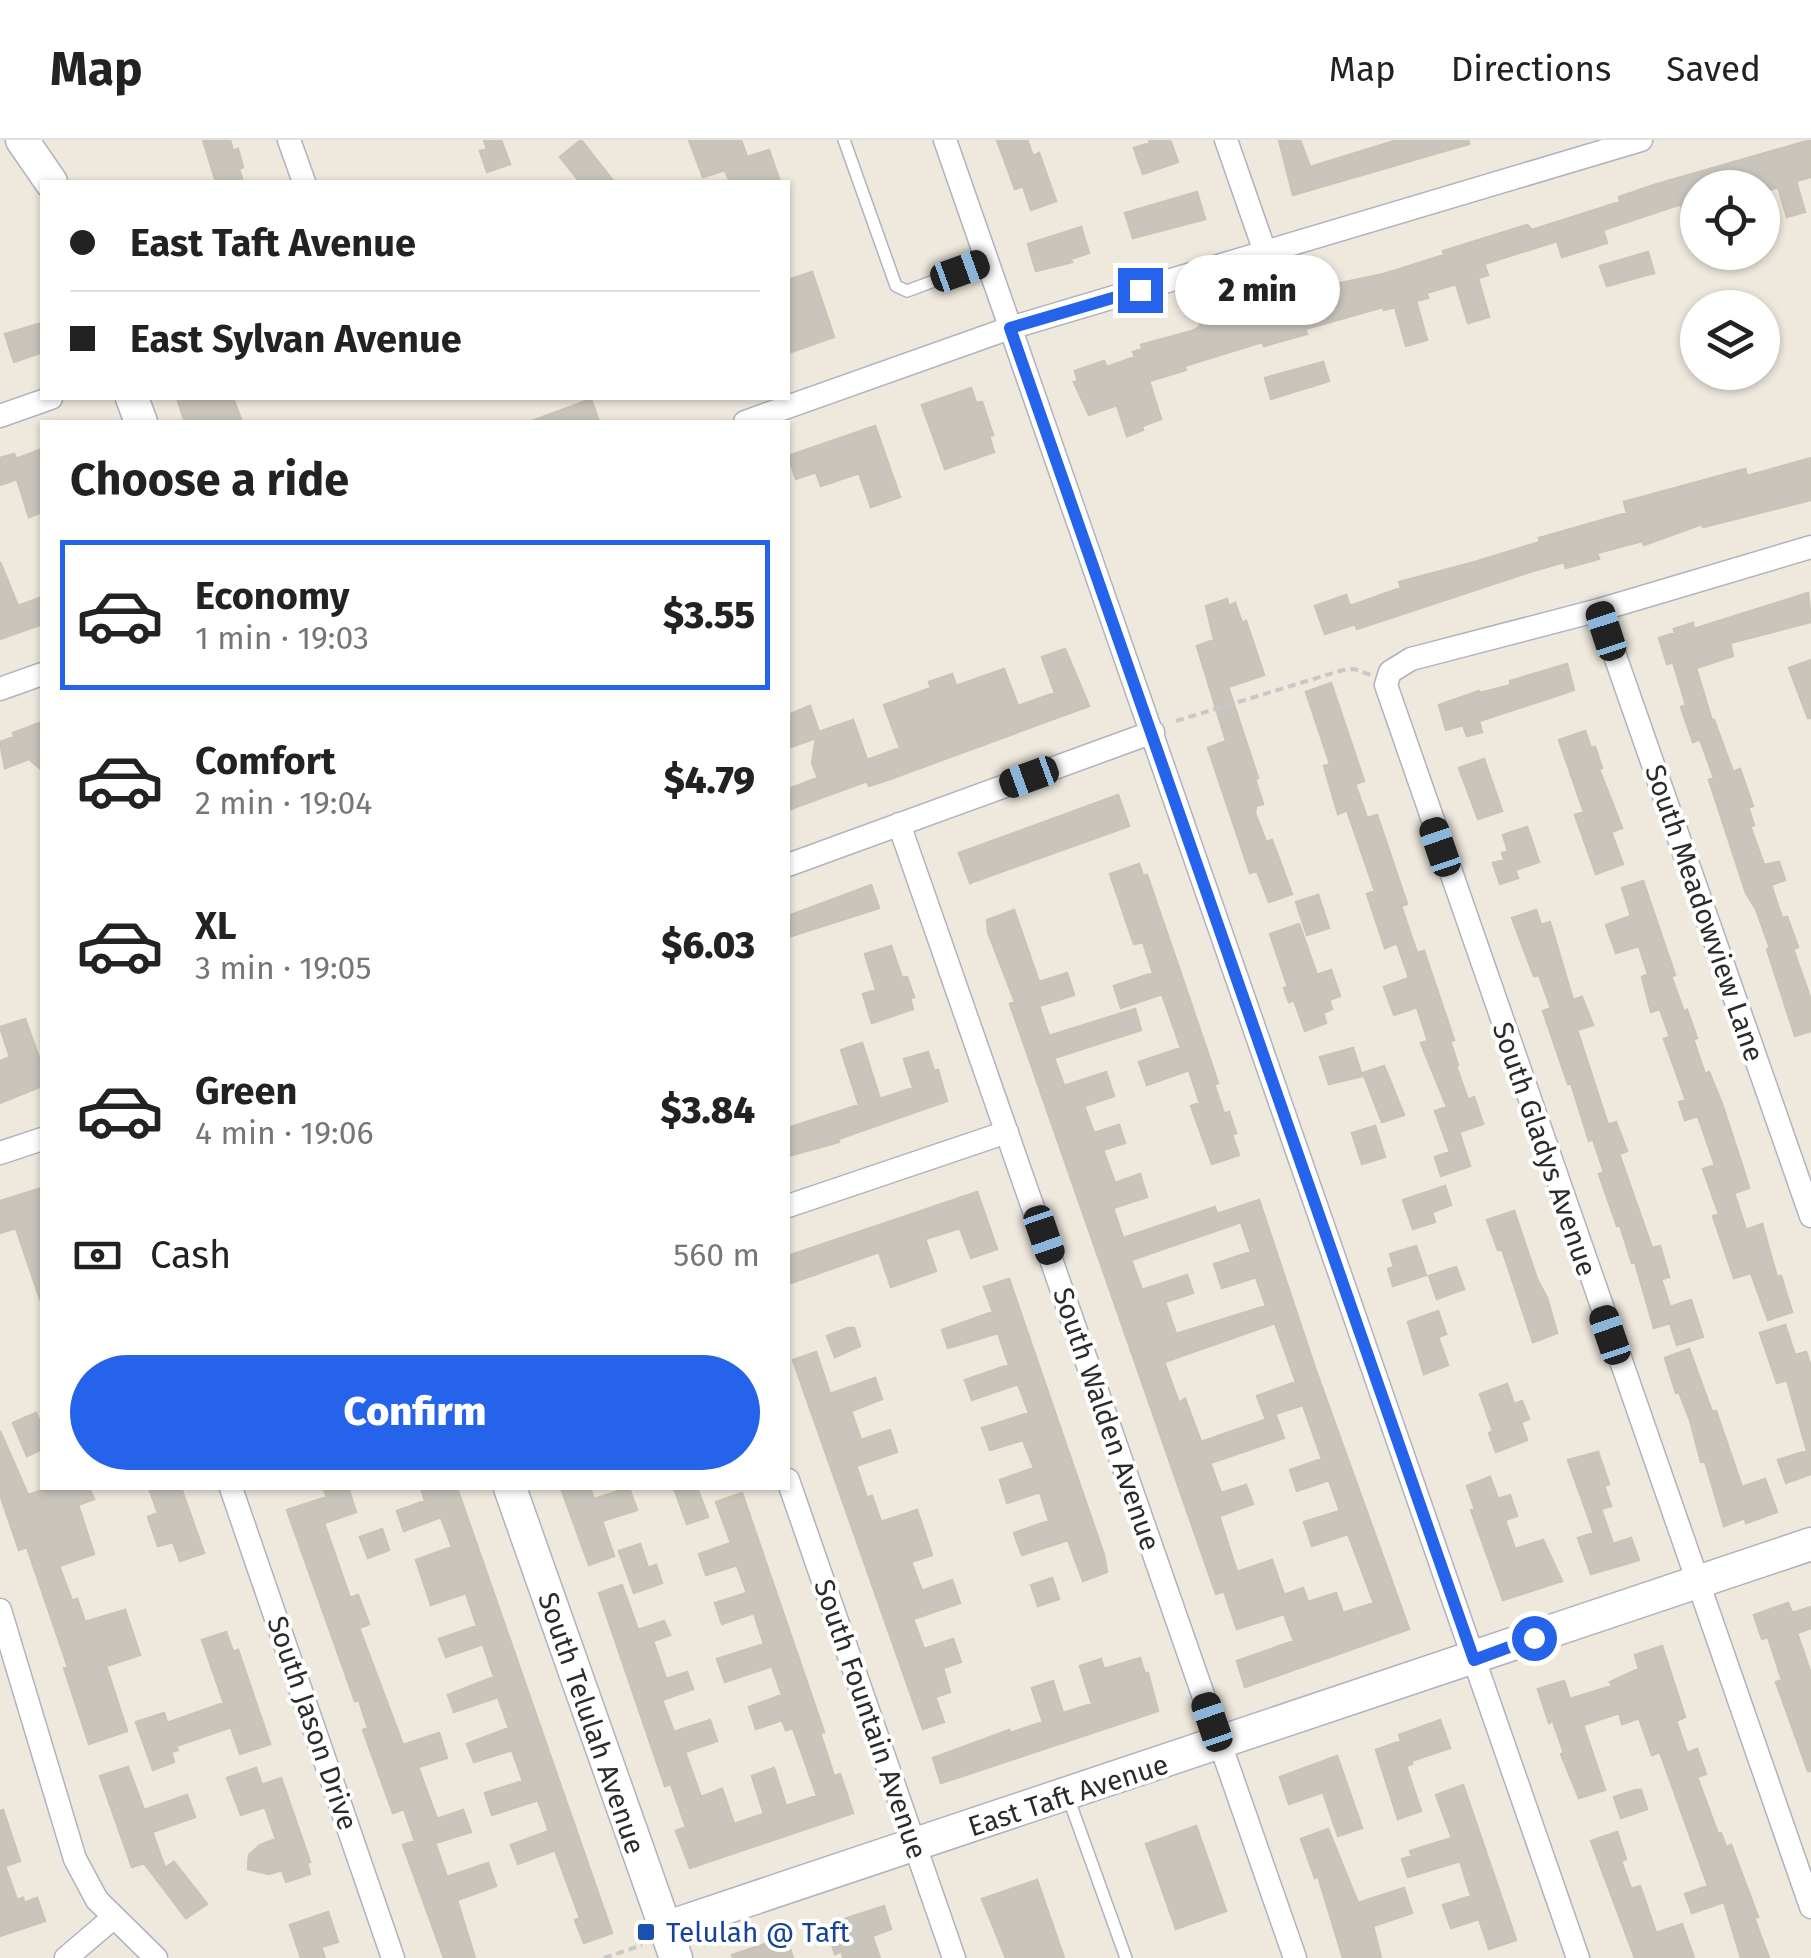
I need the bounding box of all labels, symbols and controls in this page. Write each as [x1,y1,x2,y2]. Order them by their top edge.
text: Map [50,40,143,98]
text: Map [1329,48,1396,90]
text: Directions [1451,48,1611,90]
text: Saved [1666,48,1761,90]
map controls [1680,170,1780,390]
button: locate [1680,170,1780,270]
text: East Taft Avenue [130,220,416,266]
car [927,247,993,295]
callout: 2 min [1175,255,1340,325]
route end [1118,268,1163,313]
text: 2 min [1218,271,1297,309]
button: layers [1680,290,1780,390]
text: East Sylvan Avenue [130,316,462,362]
text: Choose a ride [70,453,349,507]
icon: car [75,570,165,660]
text: Economy [195,573,350,619]
text: $3.55 [663,592,755,638]
car [1582,598,1630,664]
text: 1 min · 19:03 [195,619,369,657]
icon: car [75,735,165,825]
text: Comfort [195,738,336,784]
car [996,753,1062,801]
text: $4.79 [664,757,755,803]
street label: South Meadowview Lane [1638,760,1771,1066]
text: 2 min · 19:04 [195,784,372,822]
car [1416,814,1464,880]
icon: car [75,900,165,990]
text: XL [195,903,237,949]
text: $6.03 [661,922,755,968]
text: 3 min · 19:05 [195,949,372,987]
street label: South Gladys Avenue [1486,1018,1604,1281]
icon: car [75,1065,165,1155]
text: Green [195,1068,298,1114]
text: $3.84 [661,1087,755,1133]
text: 4 min · 19:06 [195,1114,374,1152]
car [1020,1202,1068,1268]
icon: cash [70,1228,125,1283]
text: Cash [150,1232,231,1278]
text: 560 m [673,1236,760,1274]
street label: South Walden Avenue [1046,1283,1167,1555]
car [1586,1302,1634,1368]
button: Confirm [70,1355,760,1470]
street label: South Fountain Avenue [807,1575,934,1863]
street label: South Telulah Avenue [531,1588,652,1858]
street label: South Jason Drive [260,1612,365,1835]
route start [1512,1616,1557,1661]
car [1188,1689,1236,1755]
street label: East Taft Avenue [964,1748,1172,1843]
place label: Telulah @ Taft [666,1916,850,1949]
marker: Telulah @ Taft [635,1921,657,1943]

